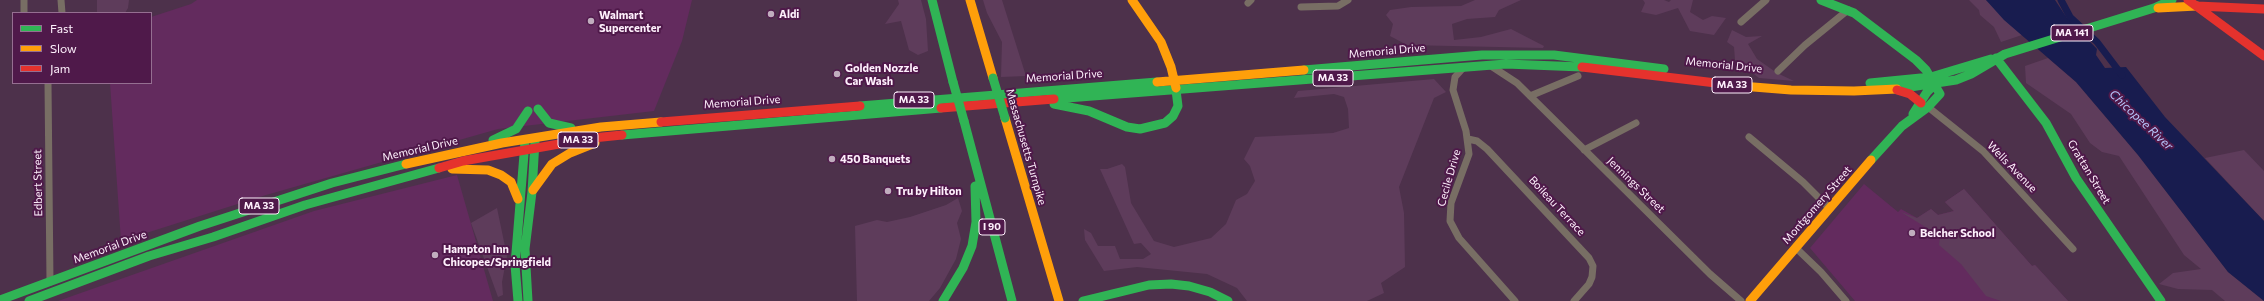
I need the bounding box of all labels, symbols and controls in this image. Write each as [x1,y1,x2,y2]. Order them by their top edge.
place label: Aldi [779,7,799,21]
place label: Walmart Supercenter [599,8,661,34]
marker: Aldi [766,9,776,19]
legend [12,12,152,84]
marker: Walmart Supercenter [586,16,596,26]
text: Fast [50,21,73,35]
road number: MA 141 [2051,25,2093,41]
text: Slow [50,41,77,55]
street label: Memorial Drive [1348,41,1426,61]
street label: Memorial Drive [1685,54,1763,76]
text: Jam [50,61,70,75]
place label: Golden Nozzle Car Wash [845,61,918,87]
street label: Memorial Drive [1025,67,1103,85]
marker: Golden Nozzle Car Wash [832,69,842,79]
road number: MA 33 [1313,70,1353,86]
road number: MA 33 [1712,77,1752,93]
street label: Massachusetts Turnpike [1003,87,1049,207]
water label: Chicopee River [2106,87,2176,153]
road number: MA 33 [894,92,934,108]
street label: Memorial Drive [703,93,781,111]
road number: MA 33 [558,132,598,148]
street label: Memorial Drive [381,134,459,164]
street label: Grattan Street [2065,138,2113,206]
street label: Wells Avenue [1984,139,2040,195]
street label: Cecile Drive [1435,148,1463,208]
street label: Edbert Street [31,149,45,217]
place label: 450 Banquets [840,152,910,166]
marker: 450 Banquets [827,154,837,164]
street label: Jennings Street [1604,154,1668,216]
street label: Montgomery Street [1780,163,1854,247]
street label: Boileau Terrace [1526,173,1588,239]
place label: Tru by Hilton [896,184,962,198]
marker: Tru by Hilton [883,186,893,196]
road number: MA 33 [239,198,279,214]
road number: I 90 [979,219,1005,235]
place label: Belcher School [1920,226,1995,240]
street label: Memorial Drive [72,228,148,266]
marker: Belcher School [1907,228,1917,238]
place label: Hampton Inn Chicopee/Springfield [443,242,551,268]
marker: Hampton Inn Chicopee/Springfield [430,250,440,260]

